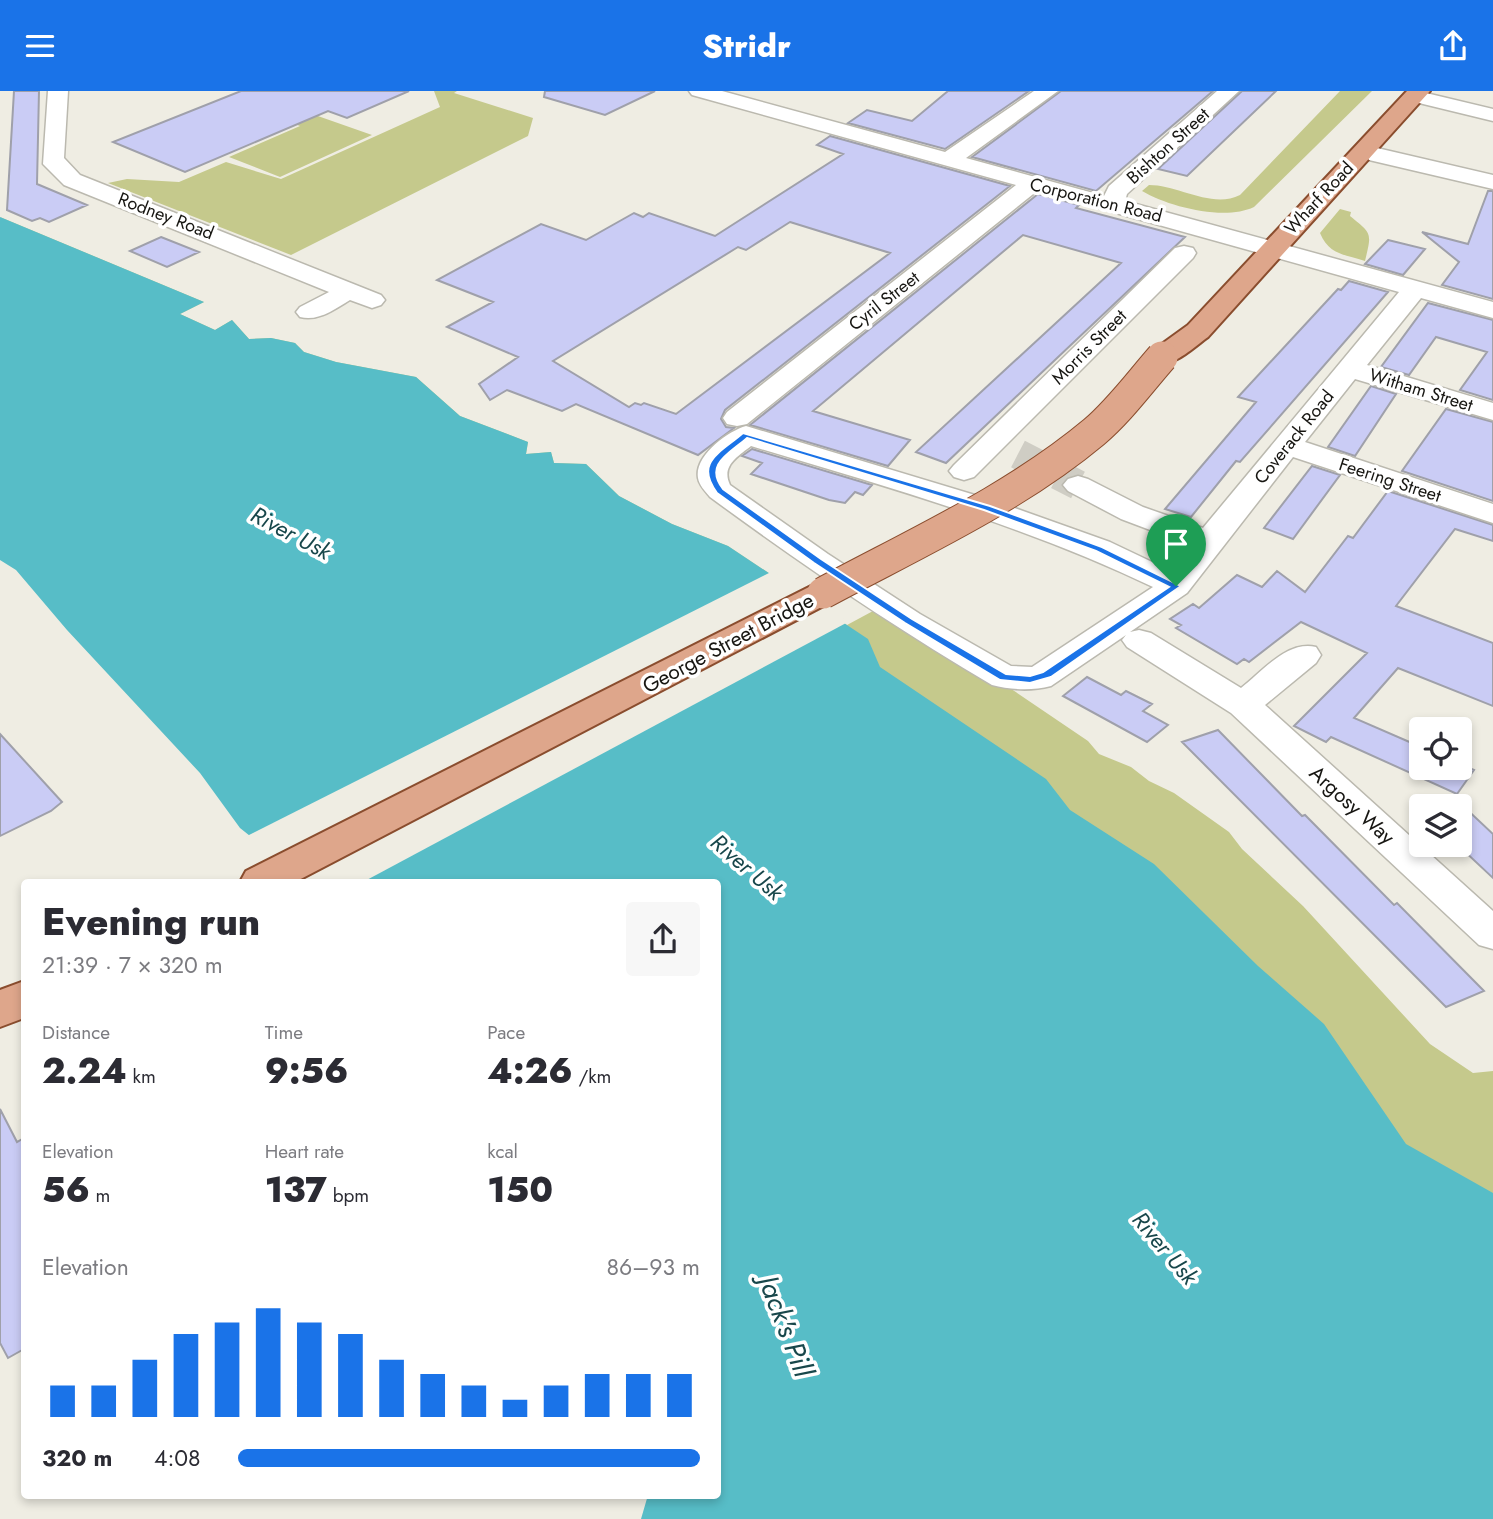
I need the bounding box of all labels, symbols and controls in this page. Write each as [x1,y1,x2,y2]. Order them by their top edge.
text: Stridr [702,23,791,69]
icon: menu [21,27,59,65]
icon: share [1434,27,1472,65]
street label: Bishton Street [1121,101,1216,190]
street label: Wharf Road [1278,156,1360,240]
street label: Corporation Road [1027,171,1165,229]
street label: Rodney Road [114,186,218,246]
street label: Cyril Street [843,265,925,337]
street label: Morris Street [1045,303,1133,391]
street label: Witham Street [1366,362,1477,418]
street label: Coverack Road [1248,384,1340,490]
street label: Feering Street [1336,451,1445,509]
water label: River Usk [245,498,338,569]
pin [1146,514,1206,586]
icon: arrive [1157,525,1195,563]
street label: George Street Bridge [637,585,819,701]
map controls [1409,717,1472,857]
button: locate [1409,717,1472,780]
street label: Argosy Way [1303,758,1402,852]
button: layers [1409,794,1472,857]
water label: River Usk [703,826,792,909]
text: Evening run [42,894,260,949]
button: share [626,902,700,976]
text: 21:39 · 7 × 320 m [42,948,223,982]
text: Distance [42,1019,110,1046]
text: Time [265,1019,303,1046]
text: Pace [487,1019,525,1046]
text: 2.24 [42,1046,127,1096]
text: 9:56 [265,1046,348,1096]
text: 4:26 [487,1046,573,1096]
text: km [127,1063,156,1090]
text: /km [573,1063,611,1090]
text: Elevation [42,1138,114,1165]
text: Heart rate [265,1138,344,1165]
text: kcal [487,1138,518,1165]
text: 56 [42,1165,90,1215]
text: 137 [265,1165,327,1215]
text: 150 [487,1165,553,1215]
text: m [90,1182,110,1209]
text: bpm [327,1182,369,1209]
water label: River Usk [1124,1204,1207,1293]
text: Elevation [42,1250,129,1284]
text: 86–93 m [607,1250,700,1284]
water label: Jack's Pill [746,1265,825,1384]
text: 320 m [42,1441,112,1475]
text: 4:08 [154,1441,201,1475]

